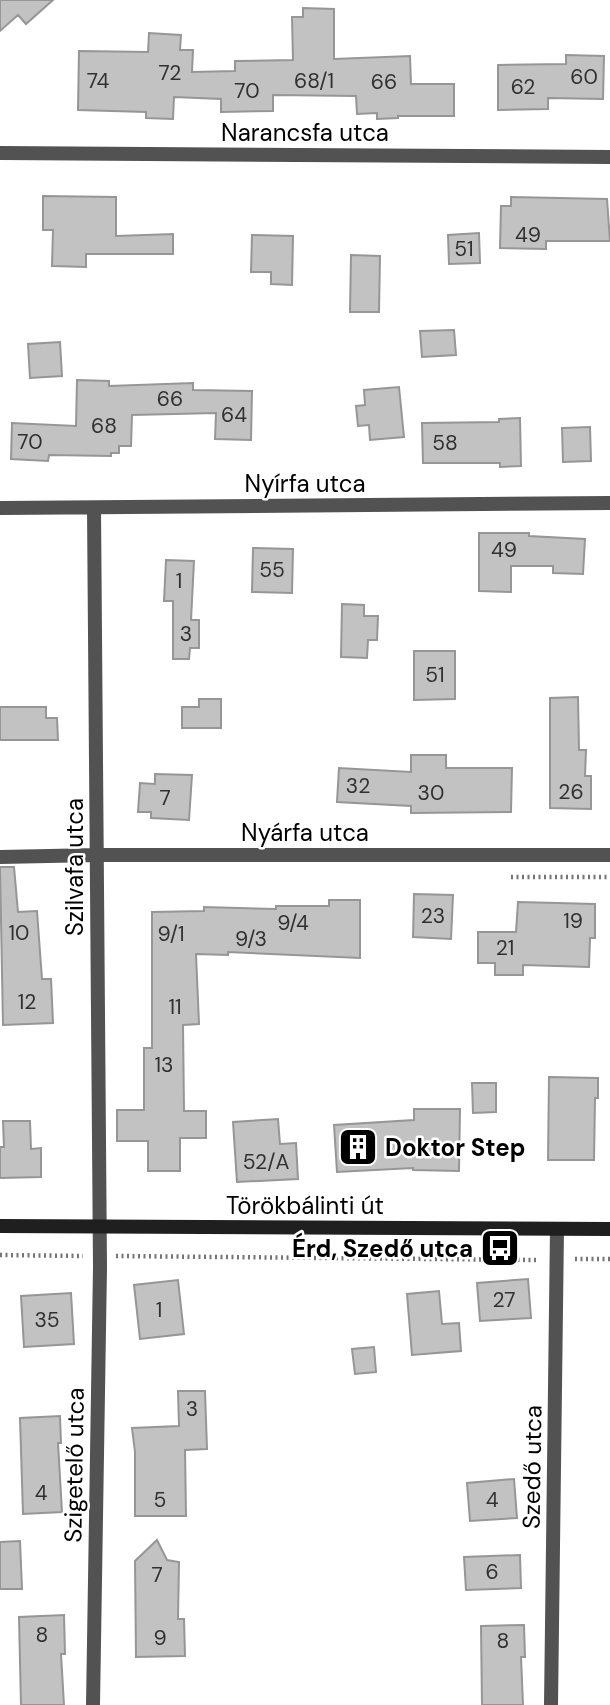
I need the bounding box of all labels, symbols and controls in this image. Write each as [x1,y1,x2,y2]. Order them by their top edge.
house number: 72 [159,59,181,87]
house number: 60 [570,63,598,91]
house number: 74 [87,67,110,95]
house number: 68/1 [294,67,334,95]
house number: 66 [371,68,397,96]
house number: 62 [511,73,535,101]
house number: 70 [234,77,260,105]
street label: Narancsfa utca [221,117,389,148]
house number: 49 [515,221,541,249]
house number: 51 [454,235,474,263]
house number: 66 [157,385,183,413]
house number: 64 [221,401,247,429]
house number: 68 [91,412,117,440]
house number: 70 [17,428,43,456]
house number: 58 [432,429,458,457]
street label: Nyírfa utca [245,468,365,499]
house number: 49 [491,536,517,564]
house number: 55 [259,556,285,584]
house number: 1 [176,567,182,595]
house number: 3 [180,620,192,648]
house number: 51 [425,661,445,689]
house number: 32 [346,772,370,800]
house number: 26 [558,778,584,806]
house number: 30 [418,779,444,807]
house number: 7 [159,784,171,812]
street label: Szilvafa utca [59,798,90,936]
street label: Nyárfa utca [241,817,369,848]
house number: 23 [421,902,445,930]
house number: 19 [563,907,583,935]
house number: 9/4 [277,909,309,937]
house number: 10 [9,919,29,947]
house number: 9/1 [158,920,184,948]
house number: 9/3 [235,925,267,953]
house number: 21 [496,934,514,962]
house number: 12 [18,988,36,1016]
house number: 11 [168,993,182,1021]
house number: 13 [155,1051,173,1079]
building icon: Doktor Step [337,1126,379,1168]
place label: Doktor Step [385,1132,525,1163]
house number: 52/A [243,1148,289,1176]
street label: Törökbálinti út [226,1190,384,1221]
bus stop icon: Érd, Szedő utca [479,1227,521,1269]
place label: Érd, Szedő utca [292,1232,473,1264]
house number: 27 [493,1286,515,1314]
house number: 1 [156,1296,162,1324]
house number: 35 [34,1306,60,1334]
street label: Szigetelő utca [57,1387,91,1543]
house number: 3 [186,1395,198,1423]
street label: Szedő utca [515,1405,549,1529]
house number: 4 [35,1479,48,1507]
house number: 5 [154,1486,166,1514]
house number: 4 [486,1486,499,1514]
house number: 6 [485,1558,499,1586]
house number: 7 [151,1561,163,1589]
house number: 8 [36,1621,48,1649]
house number: 9 [153,1624,167,1652]
house number: 8 [497,1627,509,1655]

